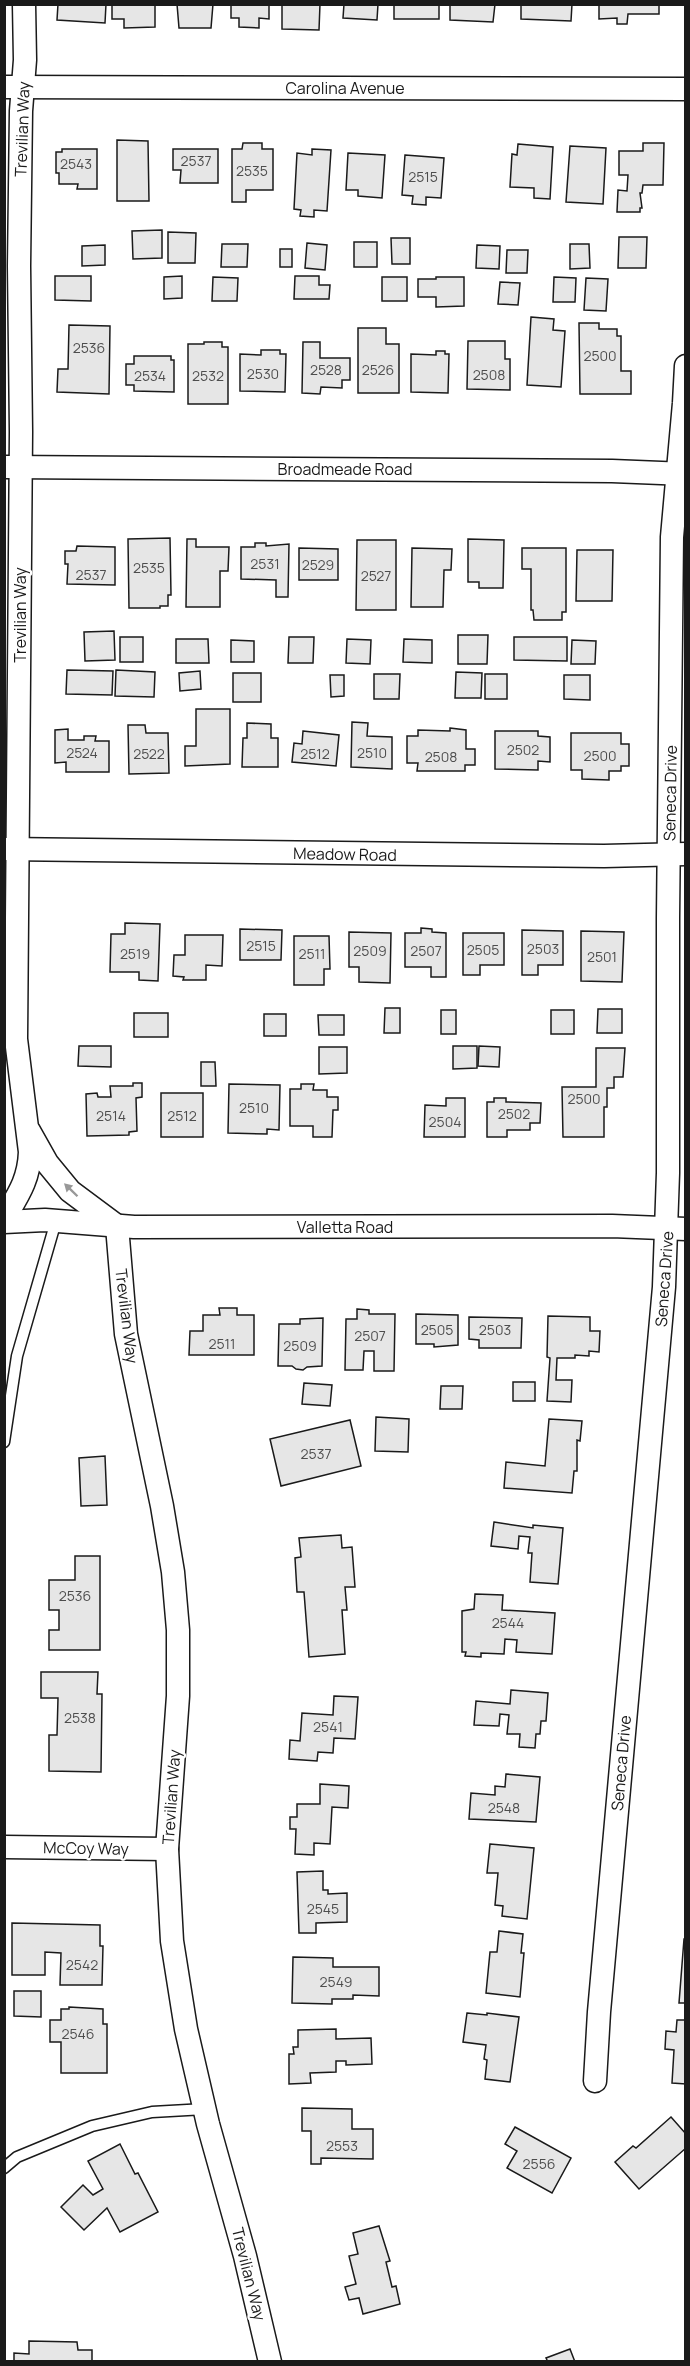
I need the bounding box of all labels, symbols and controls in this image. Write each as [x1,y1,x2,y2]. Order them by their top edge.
street label: Carolina Avenue [285,77,405,99]
street label: Trevilian Way [9,80,35,177]
house number: 2537 [181,151,211,170]
house number: 2543 [60,154,92,173]
house number: 2535 [236,161,268,180]
house number: 2515 [408,167,438,186]
house number: 2536 [73,338,105,357]
house number: 2500 [583,346,617,365]
house number: 2528 [310,360,342,379]
house number: 2526 [362,360,394,379]
house number: 2530 [247,364,279,383]
house number: 2508 [473,365,505,384]
house number: 2534 [134,366,166,385]
house number: 2532 [192,366,224,385]
street label: Broadmeade Road [278,458,412,480]
house number: 2531 [250,554,280,573]
house number: 2529 [302,555,334,574]
house number: 2535 [133,558,165,577]
house number: 2537 [76,565,106,584]
house number: 2527 [361,566,391,585]
street label: Trevilian Way [9,567,31,663]
house number: 2502 [507,740,539,759]
house number: 2524 [66,743,98,762]
house number: 2510 [357,743,387,762]
house number: 2522 [133,744,165,763]
house number: 2512 [300,744,330,763]
street label: Seneca Drive [658,745,682,841]
house number: 2500 [583,746,617,765]
house number: 2508 [425,747,457,766]
street label: Meadow Road [293,842,397,866]
house number: 2515 [246,936,276,955]
house number: 2503 [527,939,559,958]
house number: 2505 [467,940,499,959]
house number: 2509 [353,941,387,960]
house number: 2507 [410,941,442,960]
house number: 2519 [120,944,150,963]
house number: 2511 [299,944,326,963]
house number: 2501 [587,947,617,966]
house number: 2500 [567,1089,601,1108]
house number: 2510 [239,1098,269,1117]
house number: 2502 [498,1104,530,1123]
house number: 2514 [96,1106,126,1125]
house number: 2512 [167,1106,197,1125]
house number: 2504 [429,1112,461,1131]
one-way arrow [63,1183,78,1197]
street label: Valletta Road [297,1216,393,1238]
street label: Seneca Drive [650,1230,678,1328]
street label: Trevilian Way [110,1267,144,1365]
house number: 2505 [421,1320,453,1339]
house number: 2503 [479,1320,511,1339]
house number: 2507 [354,1326,386,1345]
house number: 2511 [209,1334,236,1353]
house number: 2509 [283,1336,317,1355]
house number: 2537 [301,1444,331,1463]
house number: 2536 [59,1586,91,1605]
house number: 2544 [492,1613,524,1632]
house number: 2538 [64,1708,96,1727]
street label: Seneca Drive [606,1714,636,1812]
house number: 2541 [313,1717,343,1736]
street label: Trevilian Way [157,1748,185,1845]
house number: 2548 [488,1798,520,1817]
street label: McCoy Way [43,1836,130,1860]
house number: 2545 [307,1899,339,1918]
house number: 2542 [66,1955,98,1974]
house number: 2549 [320,1972,352,1991]
house number: 2546 [61,2024,95,2043]
house number: 2553 [326,2136,358,2155]
house number: 2556 [523,2154,555,2173]
street label: Trevilian Way [227,2225,271,2323]

